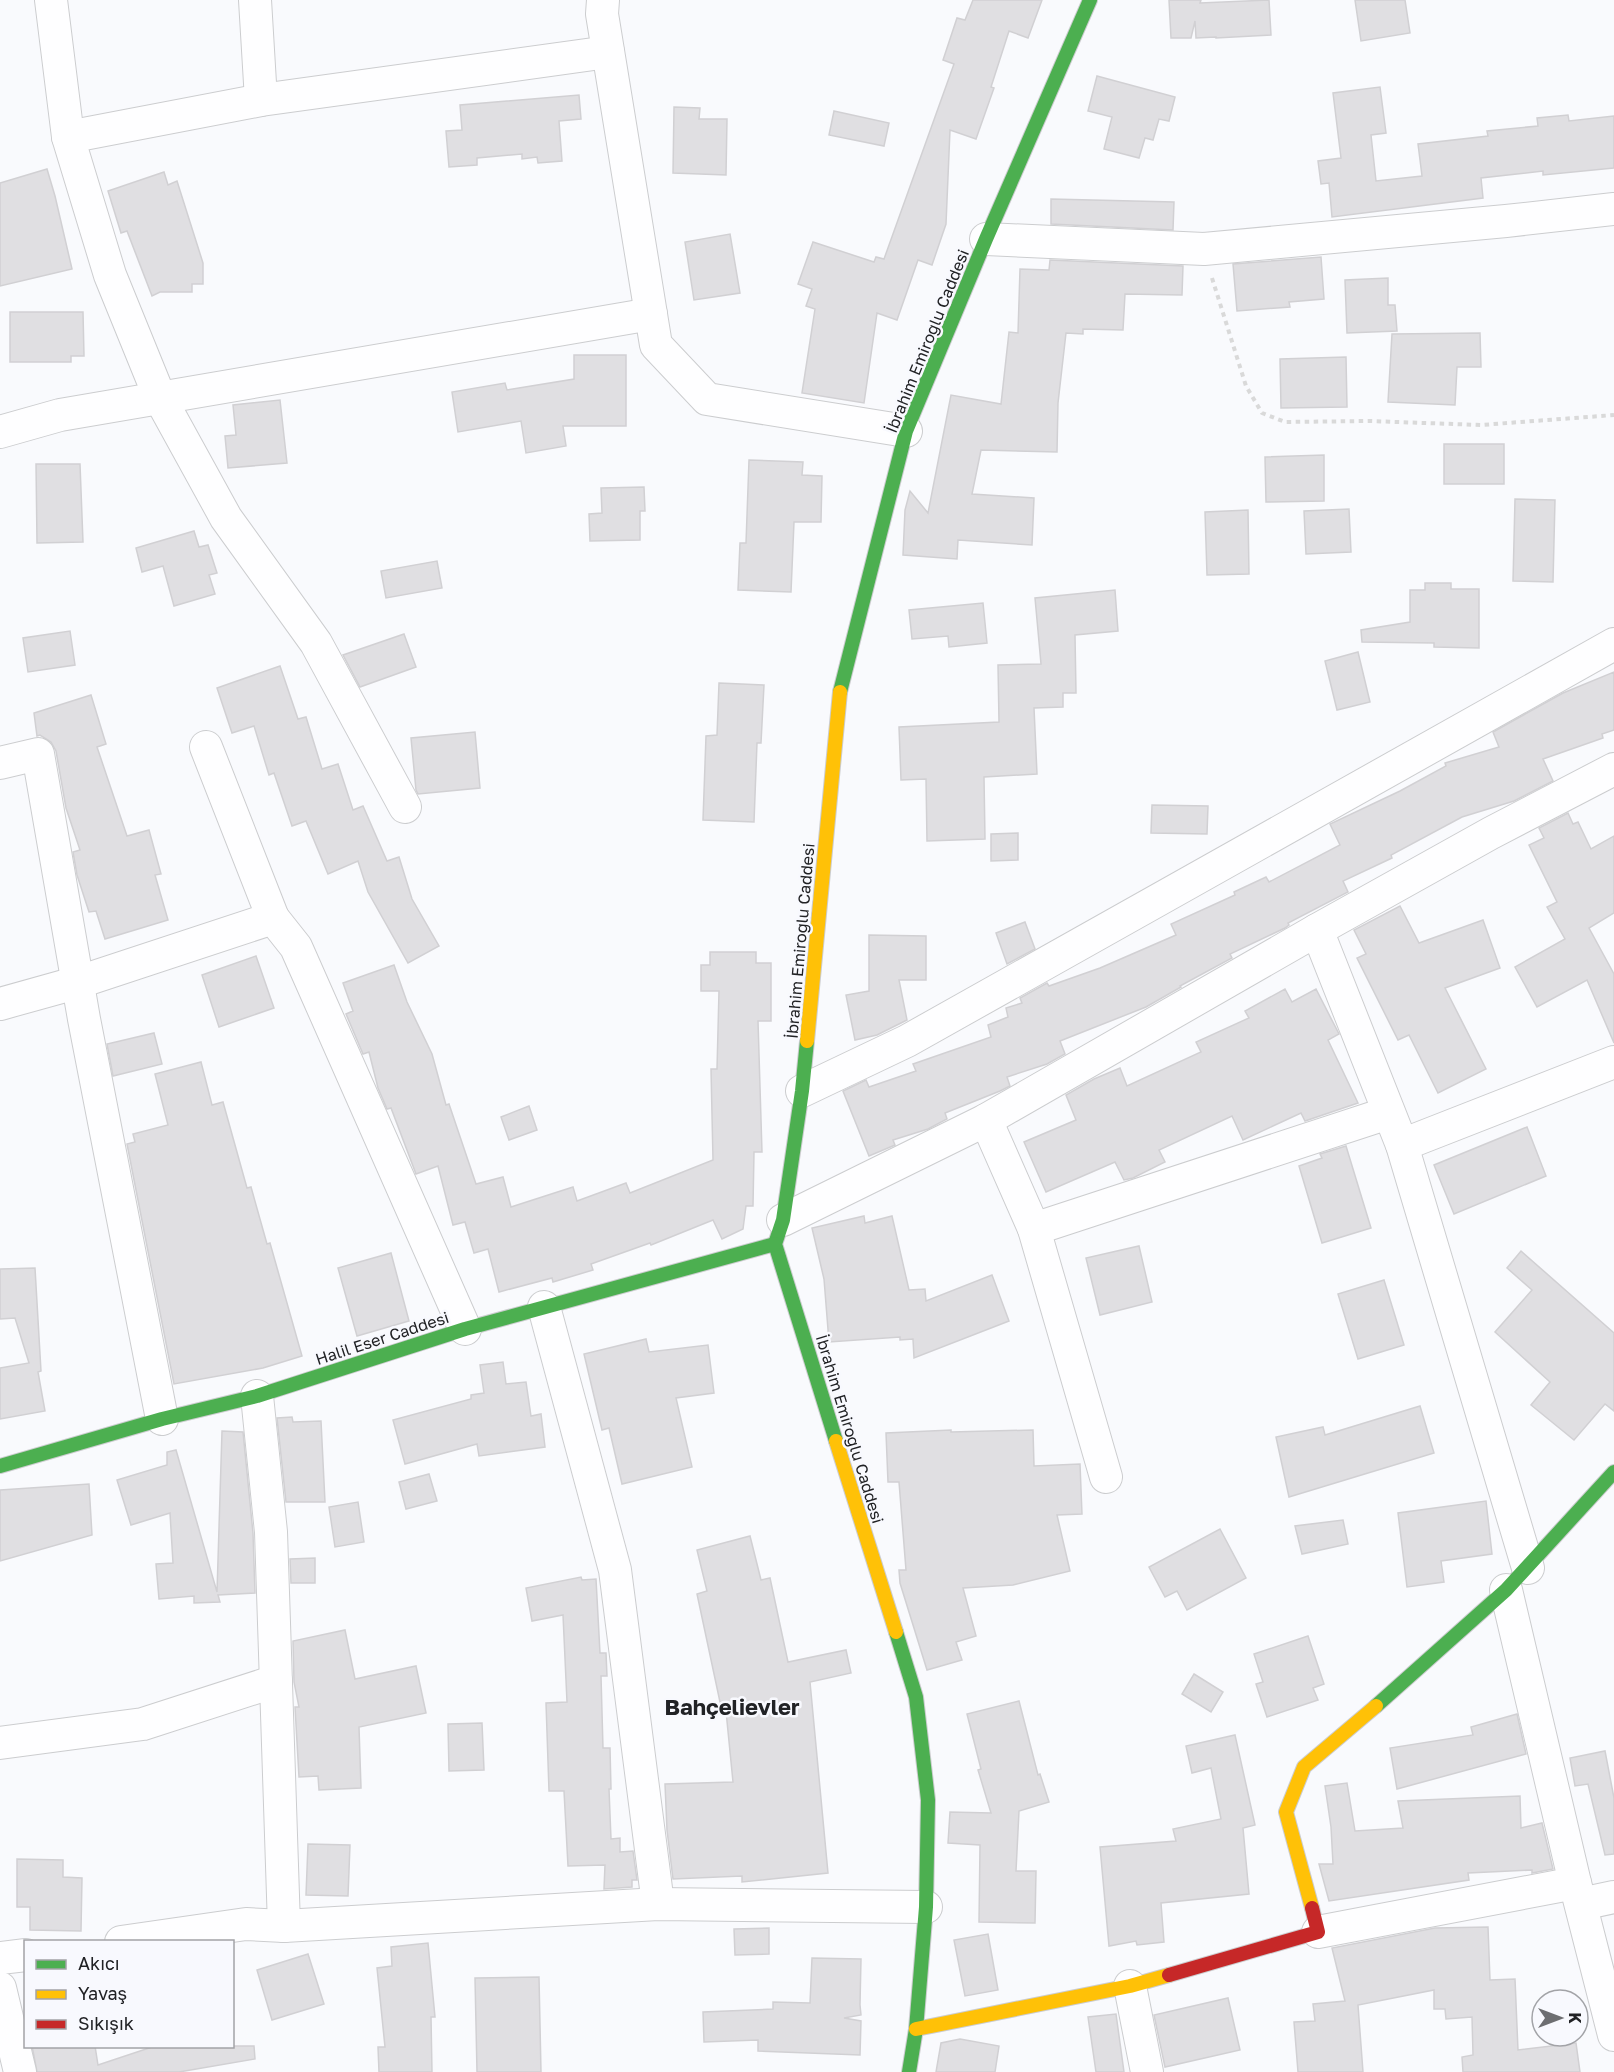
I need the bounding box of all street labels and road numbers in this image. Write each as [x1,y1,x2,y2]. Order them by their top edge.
street label: İbrahim Emiroğlu Caddesi [881,246,973,436]
street label: İbrahim Emiroğlu Caddesi [781,842,819,1040]
street label: Halil Eser Caddesi [313,1307,451,1369]
street label: İbrahim Emiroğlu Caddesi [812,1332,888,1526]

